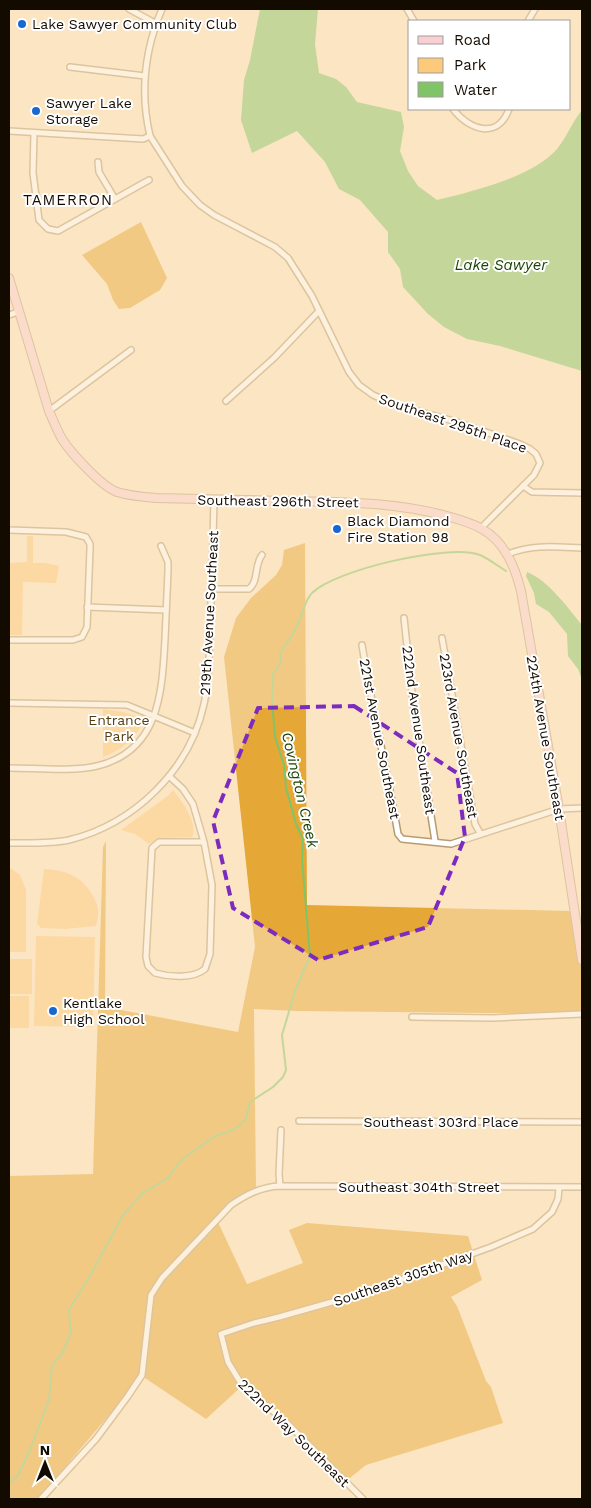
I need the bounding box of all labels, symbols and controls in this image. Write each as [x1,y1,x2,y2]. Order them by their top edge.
place label: Lake Sawyer Community Club [32,16,237,32]
marker: Lake Sawyer Community Club [16,18,28,30]
legend [408,20,571,110]
text: Road [454,31,491,49]
text: Park [454,56,487,74]
text: Water [454,81,497,99]
place label: Sawyer Lake Storage [46,95,132,127]
marker: Sawyer Lake Storage [30,105,42,117]
district label: TAMERRON [23,191,113,209]
water label: Lake Sawyer [455,256,548,274]
street label: Southeast 295th Place [377,390,529,456]
street label: Southeast 296th Street [197,492,359,510]
place label: Black Diamond Fire Station 98 [347,513,449,545]
marker: Black Diamond Fire Station 98 [331,523,343,535]
street label: 219th Avenue Southeast [197,530,221,696]
street label: 222nd Avenue Southeast [399,645,439,816]
street label: 223rd Avenue Southeast [437,652,481,820]
street label: 224th Avenue Southeast [524,654,568,822]
street label: 221st Avenue Southeast [357,657,403,821]
park label: Entrance Park [88,712,150,744]
water label: Covington Creek [278,730,322,850]
place label: Kentlake High School [63,995,145,1027]
marker: Kentlake High School [47,1005,59,1017]
street label: Southeast 303rd Place [363,1114,519,1130]
street label: Southeast 304th Street [338,1179,500,1195]
street label: Southeast 305th Way [331,1246,475,1309]
street label: 222nd Way Southeast [235,1376,353,1490]
north arrow [20,1438,70,1488]
text: N [40,1442,50,1458]

